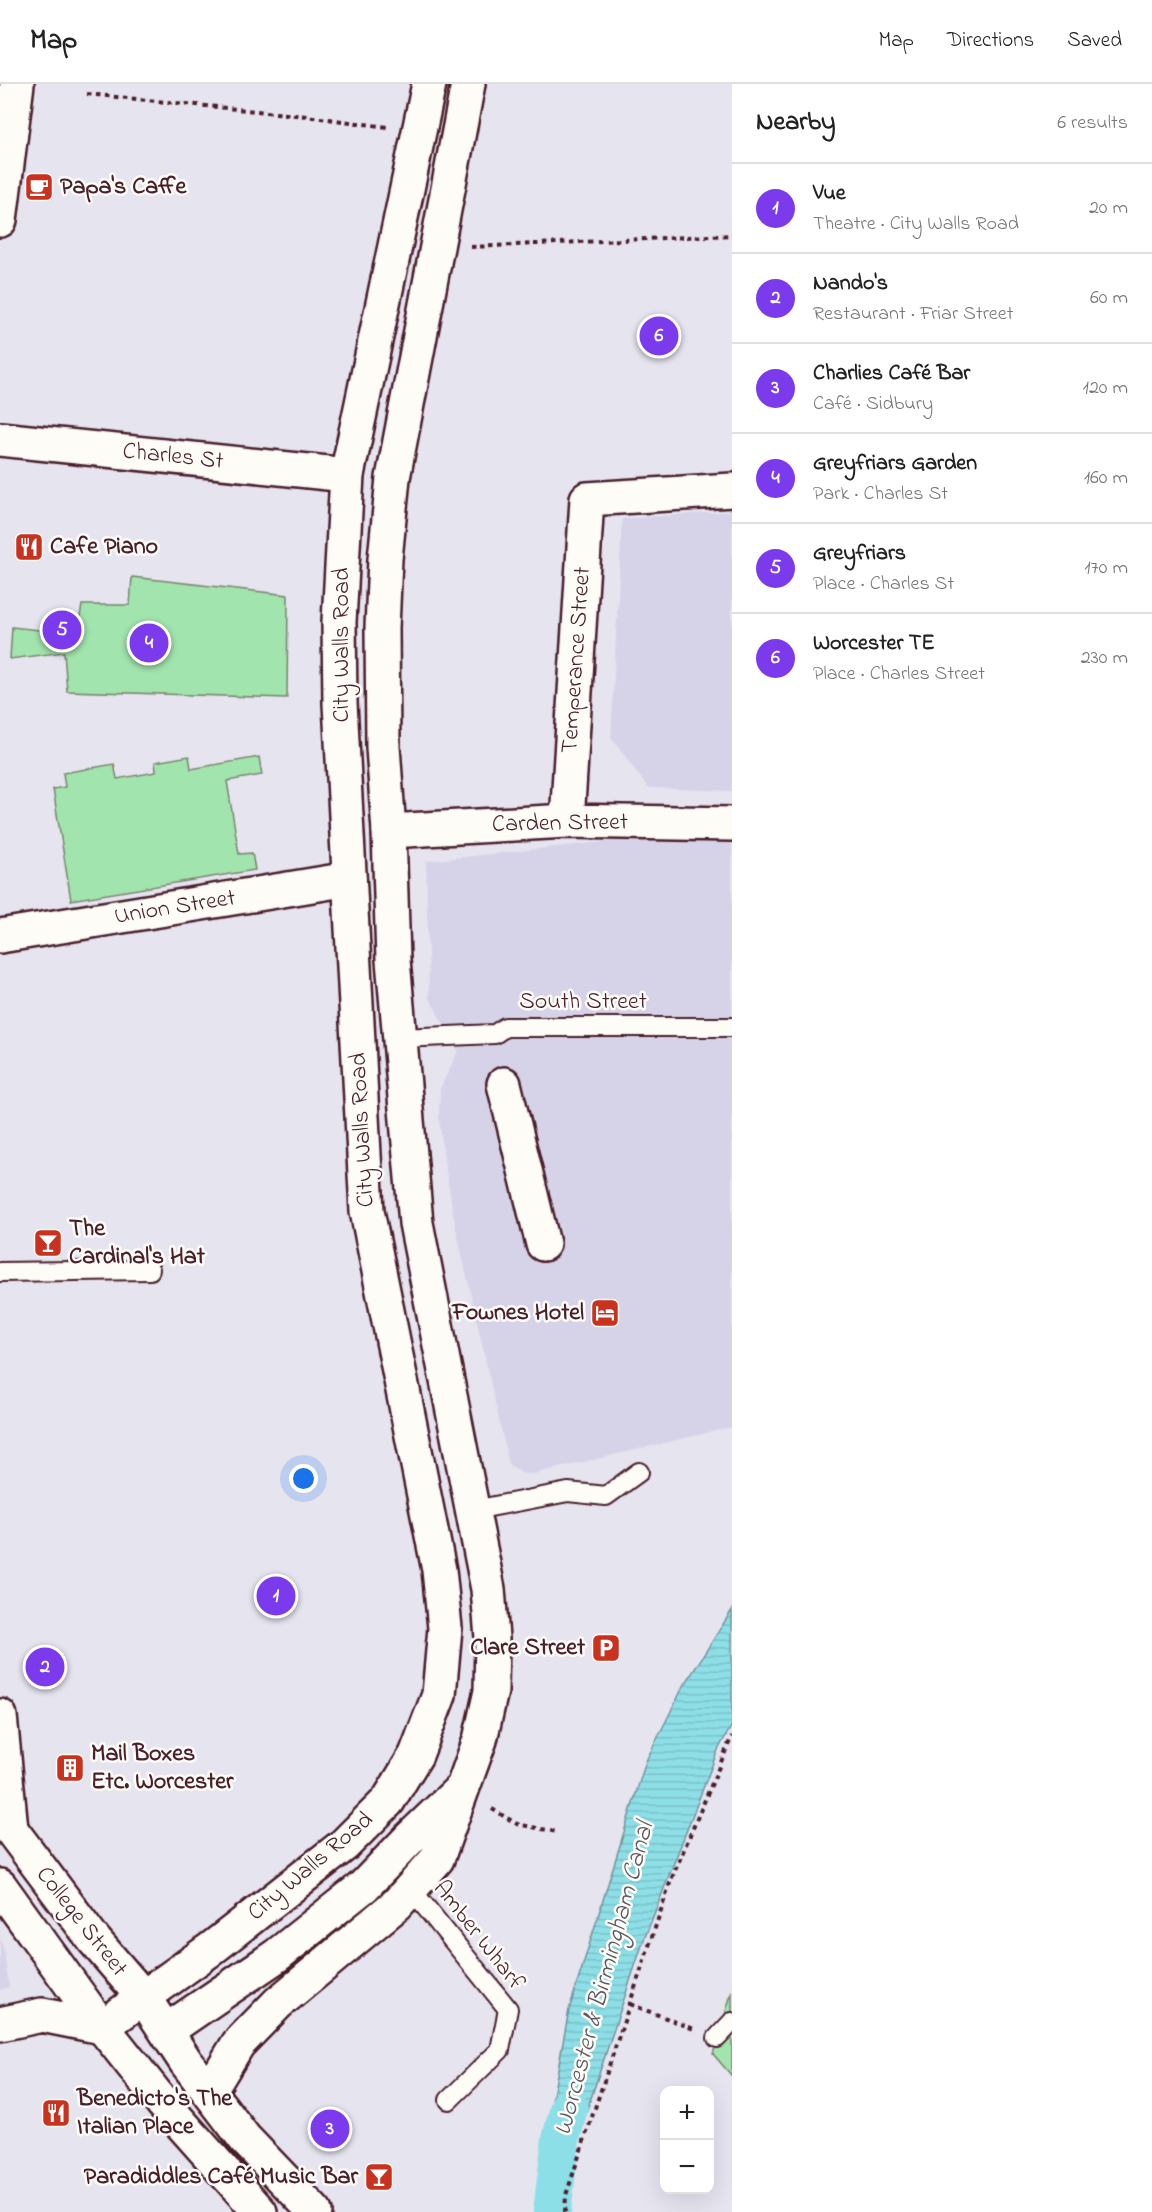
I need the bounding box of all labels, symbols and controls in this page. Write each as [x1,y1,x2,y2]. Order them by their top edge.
text: Map [30,21,77,62]
text: Map [878,26,914,56]
text: Directions [947,26,1034,56]
text: Saved [1067,26,1122,56]
text: Nearby [756,104,835,142]
text: 6 results [1057,109,1128,138]
place label: Papa's Caffe [60,170,188,205]
cafe icon: Papa's Caffe [23,171,55,203]
text: Vue [813,178,846,210]
text: 1 [772,194,779,223]
text: 20 m [1089,194,1128,223]
text: Theatre · City Walls Road [813,210,1019,239]
text: Nando's [813,268,888,300]
text: 2 [771,284,780,313]
text: 60 m [1090,284,1128,313]
text: Restaurant · Friar Street [813,300,1014,329]
pin: 6 [640,314,678,358]
text: Charlies Café Bar [813,358,970,390]
text: 3 [771,374,780,403]
text: 120 m [1083,374,1128,403]
text: Café · Sidbury [813,390,933,419]
street label: Charles St [121,434,225,480]
text: Greyfriars Garden [813,448,977,480]
text: 4 [771,464,780,493]
text: 160 m [1084,464,1128,493]
text: Park · Charles St [813,480,948,509]
place label: Cafe Piano [50,530,158,565]
restaurant icon: Cafe Piano [13,531,45,563]
text: Greyfriars [813,538,906,570]
text: 5 [770,554,781,583]
text: 170 m [1084,554,1128,583]
street label: Temperance Street [553,565,601,755]
street label: City Walls Road [325,567,361,722]
text: Place · Charles St [813,570,954,599]
pin: 5 [42,608,82,652]
pin: 4 [130,620,168,666]
text: Worcester TE [813,628,935,660]
text: 6 [771,644,780,673]
text: 230 m [1081,644,1128,673]
text: Place · Charles Street [813,660,985,689]
street label: Carden Street [492,805,628,843]
street label: Union Street [112,881,238,935]
street label: South Street [519,985,647,1020]
street label: City Walls Road [341,1051,386,1208]
place label: The Cardinal's Hat [69,1212,206,1275]
bar icon: The Cardinal's Hat [32,1227,64,1259]
place label: Fownes Hotel [451,1296,584,1331]
hotel icon: Fownes Hotel [589,1297,621,1329]
your location [289,1464,318,1493]
pin: 1 [256,1574,296,1618]
place label: Clare Street [470,1631,586,1666]
parking icon: Clare Street [590,1632,622,1664]
pin: 2 [26,1644,64,1690]
place label: Mail Boxes Etc. Worcester [91,1737,234,1800]
building icon: Mail Boxes Etc. Worcester [54,1752,86,1784]
street label: City Walls Road [240,1803,383,1931]
water label: Worcester & Birmingham Canal [545,1816,666,2140]
street label: College Street [27,1859,135,1985]
street label: Amber Wharf [424,1873,533,1999]
place label: Benedicto's The Italian Place [76,2082,233,2145]
map controls [660,2086,714,2194]
button: + [660,2086,714,2140]
restaurant icon: Benedicto's The Italian Place [40,2097,72,2129]
pin: 3 [310,2106,350,2152]
button: − [660,2140,714,2194]
place label: Paradiddles Café Music Bar [84,2160,359,2195]
bar icon: Paradiddles Café Music Bar [363,2161,395,2193]

